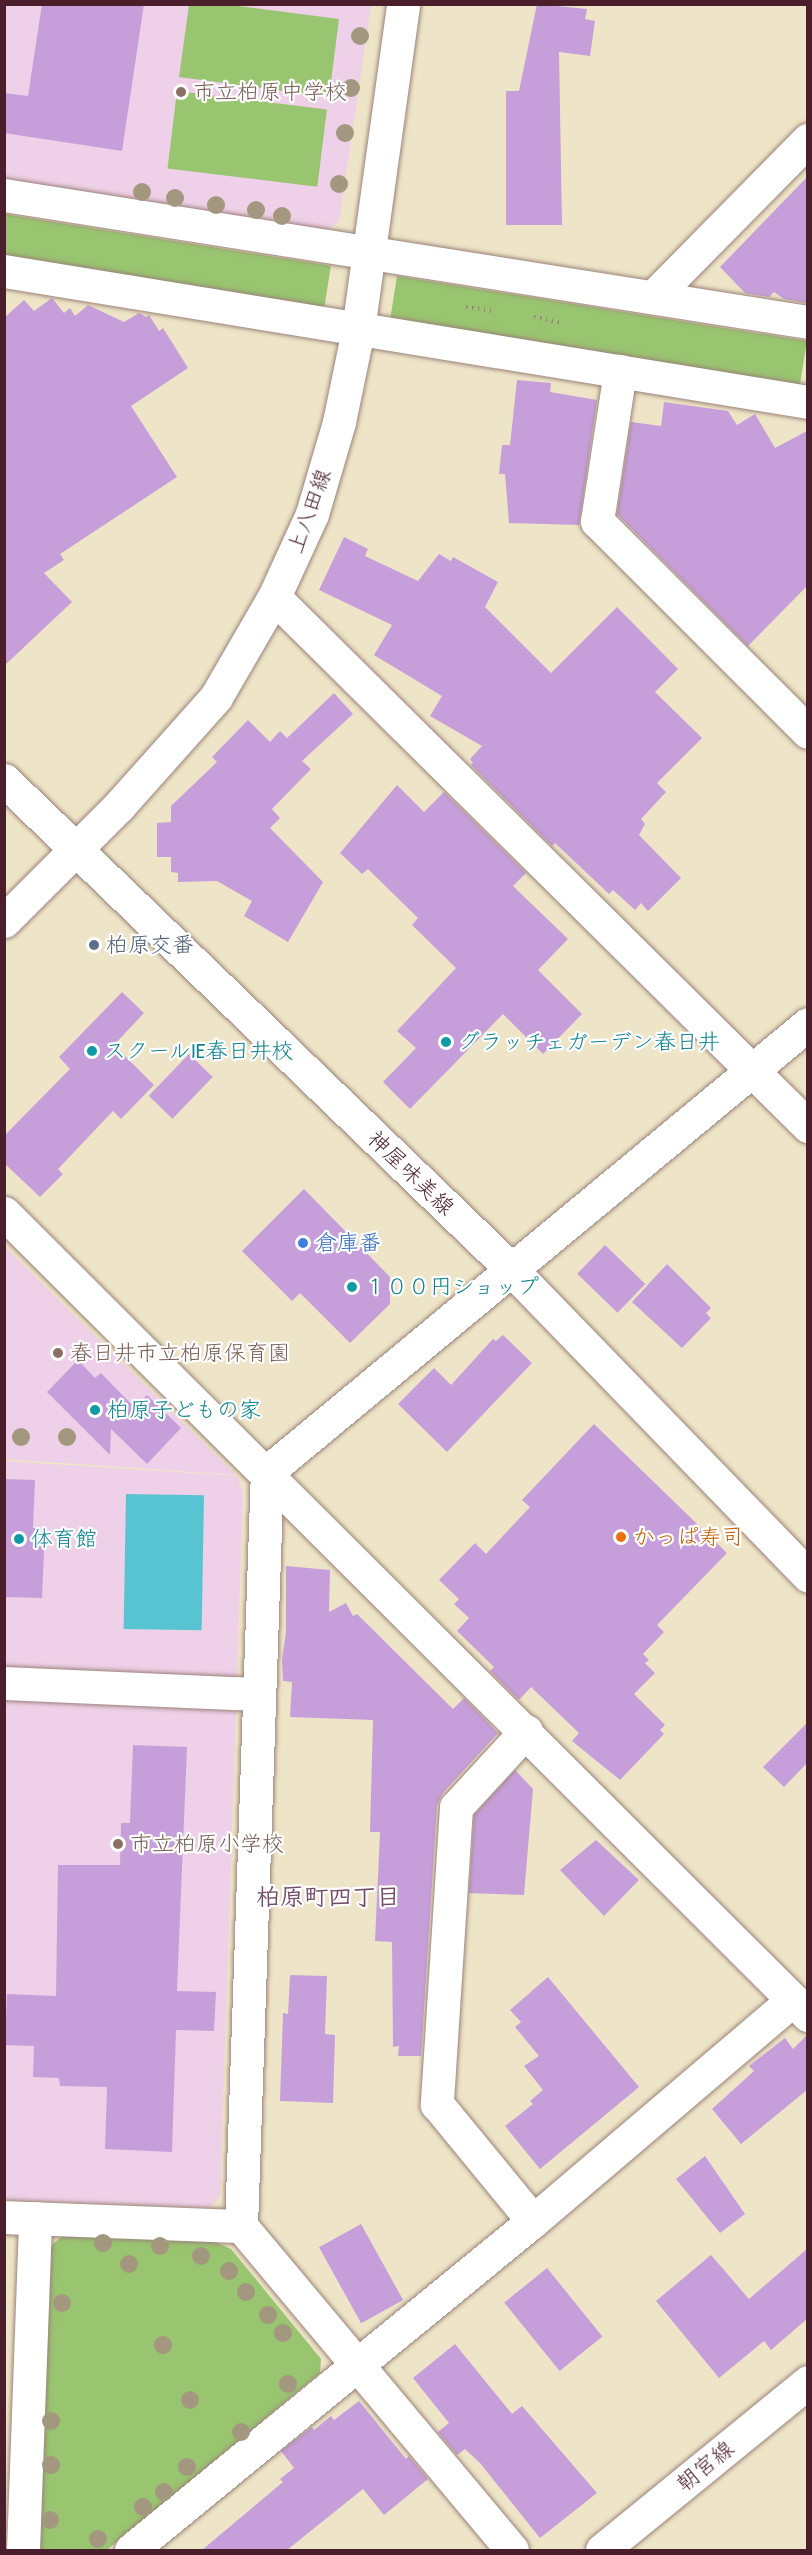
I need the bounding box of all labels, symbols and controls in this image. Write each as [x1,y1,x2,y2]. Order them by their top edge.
place label: 市立柏原中学校 [193,79,347,105]
marker: 市立柏原中学校 [174,85,188,99]
street label: 上八田線 [282,465,336,557]
place label: 柏原交番 [106,932,194,958]
marker: 柏原交番 [87,938,101,952]
place label: グラッチェガーデン春日井 [458,1029,722,1055]
marker: グラッチェガーデン春日井 [439,1035,453,1049]
place label: スクールIE春日井校 [104,1038,295,1064]
marker: スクールIE春日井校 [85,1044,99,1058]
street label: 神屋味美線 [362,1125,460,1221]
place label: 倉庫番 [315,1230,381,1256]
marker: 倉庫番 [296,1236,310,1250]
place label: １００円ショップ [364,1274,540,1300]
marker: １００円ショップ [345,1280,359,1294]
place label: 春日井市立柏原保育園 [70,1340,290,1366]
marker: 春日井市立柏原保育園 [51,1346,65,1360]
place label: 柏原子どもの家 [107,1397,261,1423]
marker: 柏原子どもの家 [88,1403,102,1417]
place label: かっぱ寿司 [633,1524,743,1550]
place label: 体育館 [31,1526,97,1552]
marker: かっぱ寿司 [614,1530,628,1544]
marker: 体育館 [12,1532,26,1546]
place label: 市立柏原小学校 [130,1831,284,1857]
marker: 市立柏原小学校 [111,1837,125,1851]
district label: 柏原町四丁目 [256,1883,400,1911]
street label: 朝宮線 [671,2435,739,2497]

